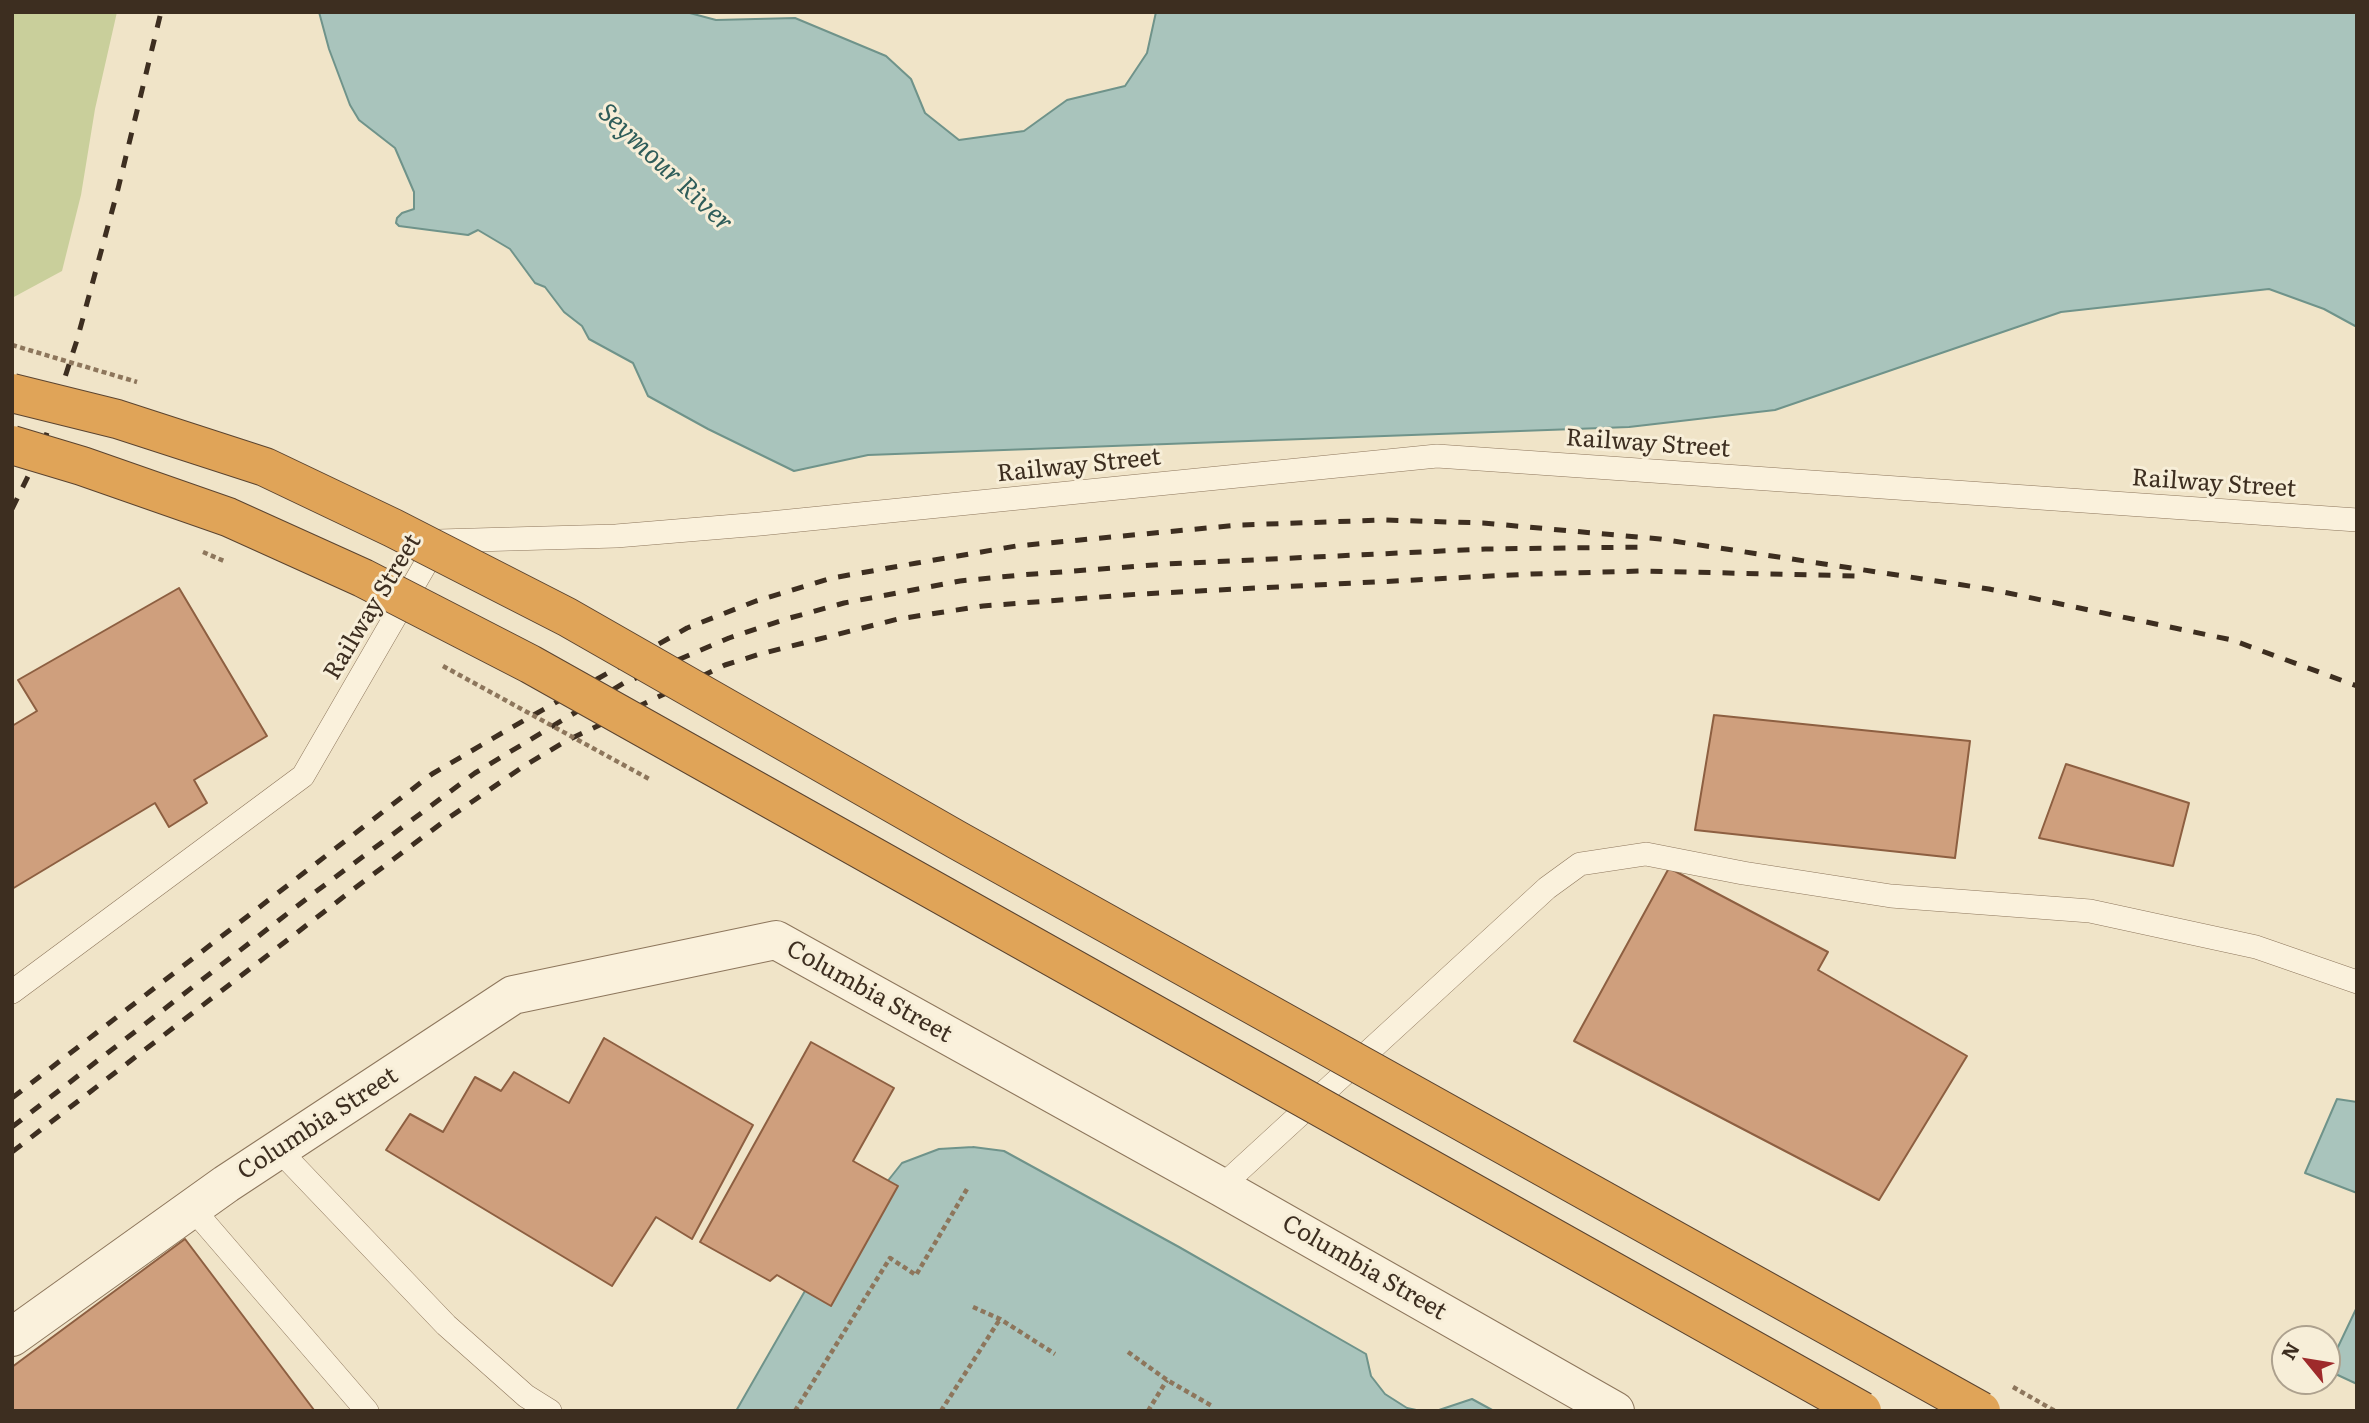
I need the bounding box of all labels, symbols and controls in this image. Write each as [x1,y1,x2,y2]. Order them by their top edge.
water label: Seymour River [591,98,739,238]
street label: Railway Street [1565,424,1731,464]
street label: Railway Street [995,443,1163,489]
street label: Railway Street [2131,464,2297,504]
street label: Railway Street [318,529,428,685]
street label: Columbia Street [781,935,957,1049]
street label: Columbia Street [233,1062,403,1186]
street label: Columbia Street [1277,1209,1451,1327]
north arrow [2271,1325,2341,1395]
text: N [2273,1337,2306,1364]

